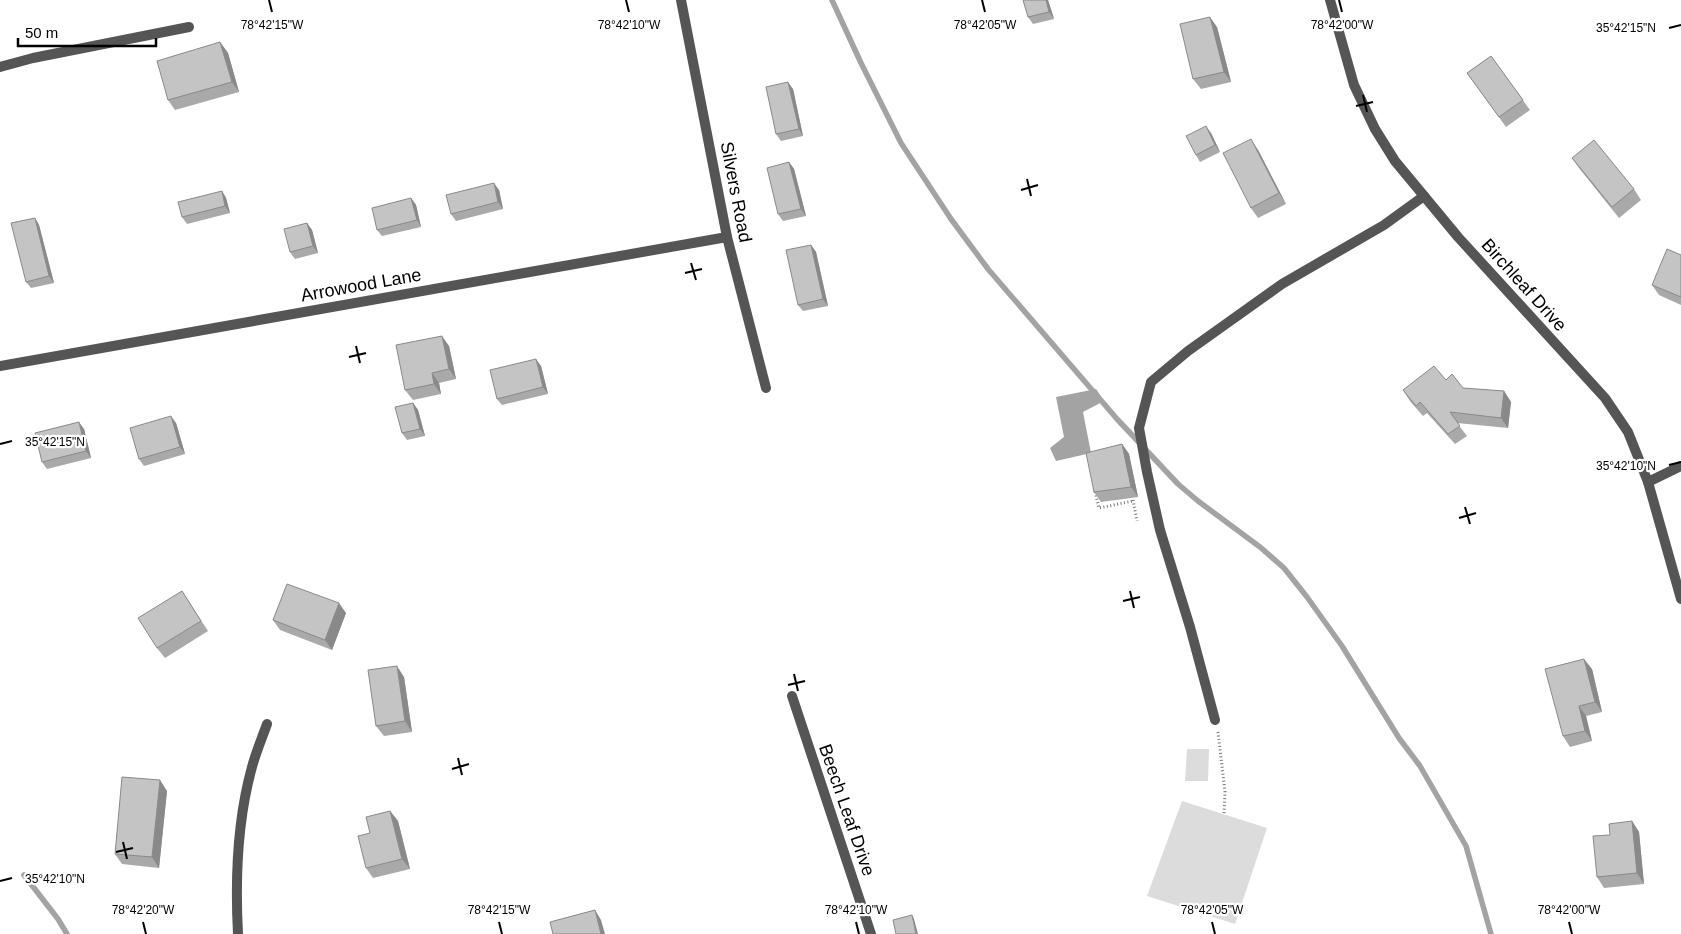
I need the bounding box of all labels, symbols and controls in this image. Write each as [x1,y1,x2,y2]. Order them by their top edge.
scale bar [18,15,155,47]
text: 78°42'15"W [241,18,304,32]
text: 78°42'10"W [598,18,661,32]
text: 78°42'05"W [954,18,1017,32]
text: 78°42'00"W [1311,18,1374,32]
text: 35°42'15"N [1596,21,1656,35]
text: 50 m [25,24,58,41]
street label: Silvers Road [716,140,756,244]
street label: Birchleaf Drive [1477,235,1571,335]
street label: Arrowood Lane [299,265,423,305]
text: 35°42'15"N [25,435,85,449]
text: 35°42'10"N [1596,459,1656,473]
street label: Beech Leaf Drive [815,741,879,879]
text: 35°42'10"N [25,872,85,886]
text: 78°42'20"W [112,903,175,917]
text: 78°42'15"W [468,903,531,917]
text: 78°42'10"W [825,903,888,917]
text: 78°42'05"W [1181,903,1244,917]
text: 78°42'00"W [1538,903,1601,917]

